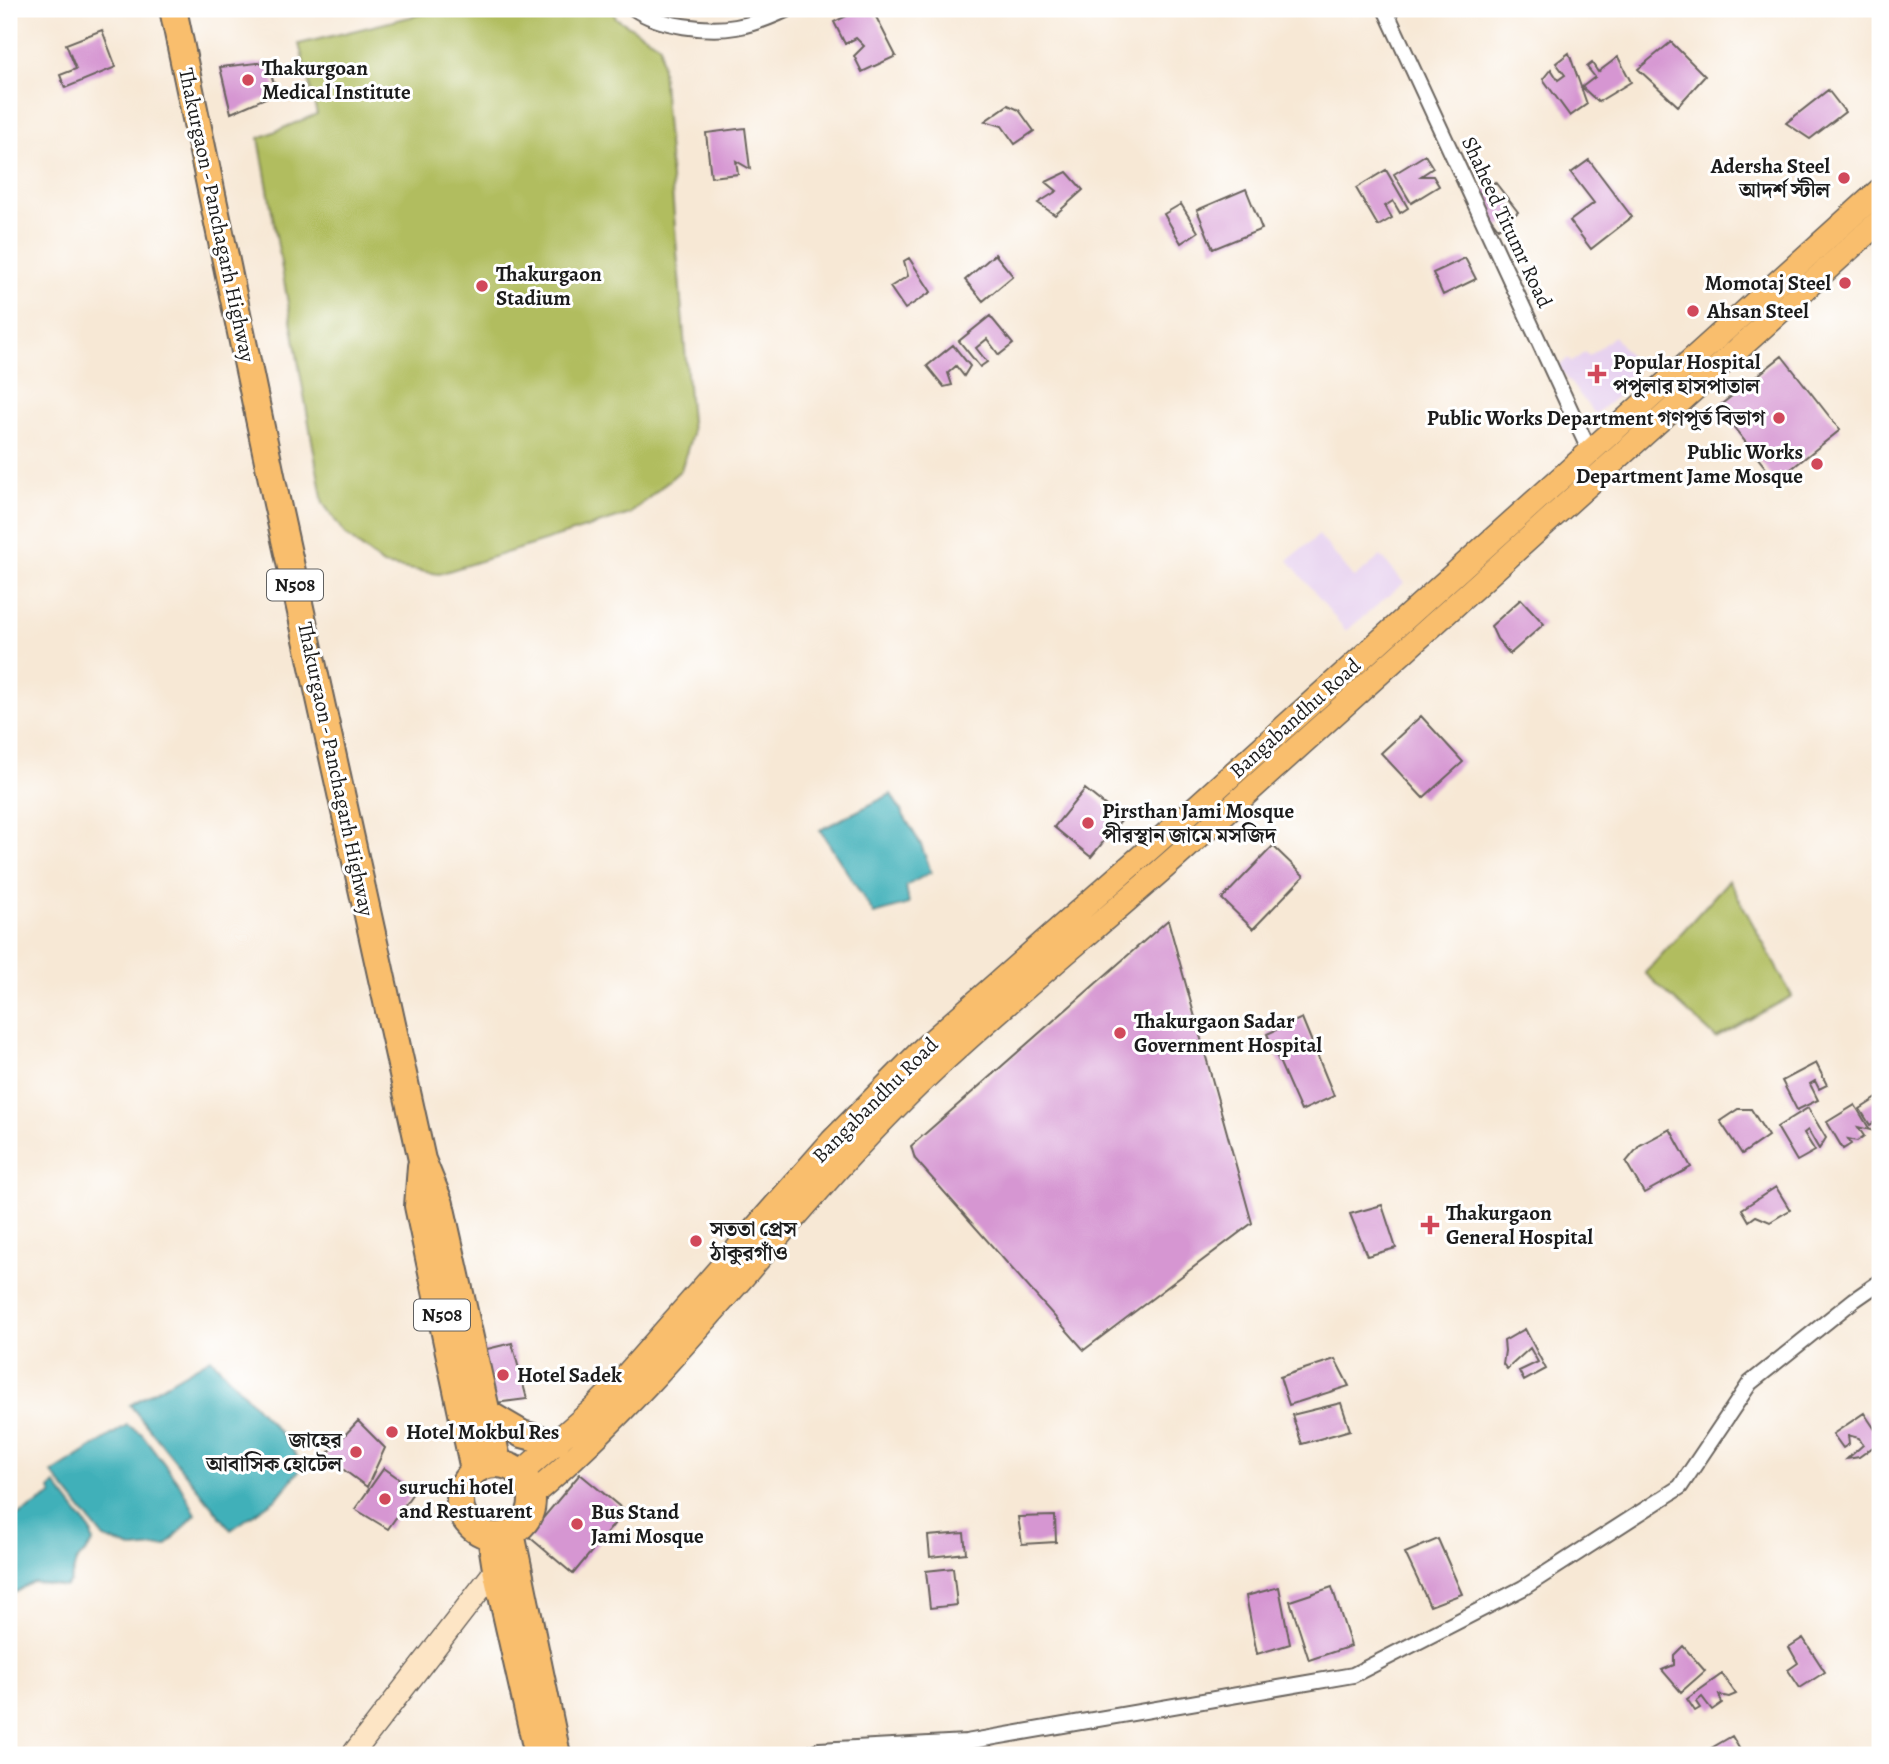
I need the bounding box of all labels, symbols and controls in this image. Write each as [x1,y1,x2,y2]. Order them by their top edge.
place label: Thakurgoan Medical Institute [262,54,411,106]
street label: Thakurgaon - Panchagarh Highway [172,65,262,365]
marker: Thakurgoan Medical Institute [240,72,256,88]
street label: Shaheed Titumr Road [1455,132,1559,313]
place label: Adersha Steel আদর্শ স্টীল [1710,152,1832,204]
marker: Adersha Steel আদর্শ স্টীল [1836,170,1852,186]
place label: Thakurgaon Stadium [496,260,602,312]
place label: Momotaj Steel [1705,269,1831,297]
marker: Momotaj Steel [1837,275,1853,291]
marker: Thakurgaon Stadium [474,278,490,294]
place label: Ahsan Steel [1706,297,1809,325]
marker: Ahsan Steel [1685,303,1701,319]
place label: Popular Hospital পপুলার হাসপাতাল [1613,348,1761,400]
marker: Popular Hospital পপুলার হাসপাতাল [1587,364,1607,384]
place label: Public Works Department গণপূর্ত বিভাগ [1427,404,1766,432]
marker: Public Works Department গণপূর্ত বিভাগ [1771,410,1787,426]
place label: Public Works Department Jame Mosque [1576,438,1803,490]
marker: Public Works Department Jame Mosque [1809,456,1825,472]
road number: N508 [267,570,323,600]
street label: Thakurgaon - Panchagarh Highway [291,619,381,919]
street label: Bangabandhu Road [1223,651,1367,784]
place label: Pirsthan Jami Mosque পীরস্থান জামে মসজিদ [1102,797,1295,849]
marker: Pirsthan Jami Mosque পীরস্থান জামে মসজিদ [1080,815,1096,831]
place label: Thakurgaon Sadar Government Hospital [1134,1007,1323,1059]
marker: Thakurgaon Sadar Government Hospital [1112,1025,1128,1041]
street label: Bangabandhu Road [806,1030,945,1169]
place label: Thakurgaon General Hospital [1446,1199,1594,1251]
place label: সততা প্রেস ঠাকুরগাঁও [709,1215,798,1267]
marker: Thakurgaon General Hospital [1420,1215,1440,1235]
marker: সততা প্রেস ঠাকুরগাঁও [688,1233,704,1249]
road number: N508 [414,1300,470,1330]
place label: Hotel Sadek [517,1361,622,1389]
marker: Hotel Sadek [495,1367,511,1383]
place label: Hotel Mokbul Res [406,1418,559,1446]
marker: Hotel Mokbul Res [384,1424,400,1440]
place label: জাহের আবাসিক হোটেল [205,1426,344,1478]
marker: জাহের আবাসিক হোটেল [348,1444,364,1460]
place label: suruchi hotel and Restuarent [399,1473,532,1525]
marker: suruchi hotel and Restuarent [377,1491,393,1507]
place label: Bus Stand Jami Mosque [591,1498,704,1550]
marker: Bus Stand Jami Mosque [569,1516,585,1532]

